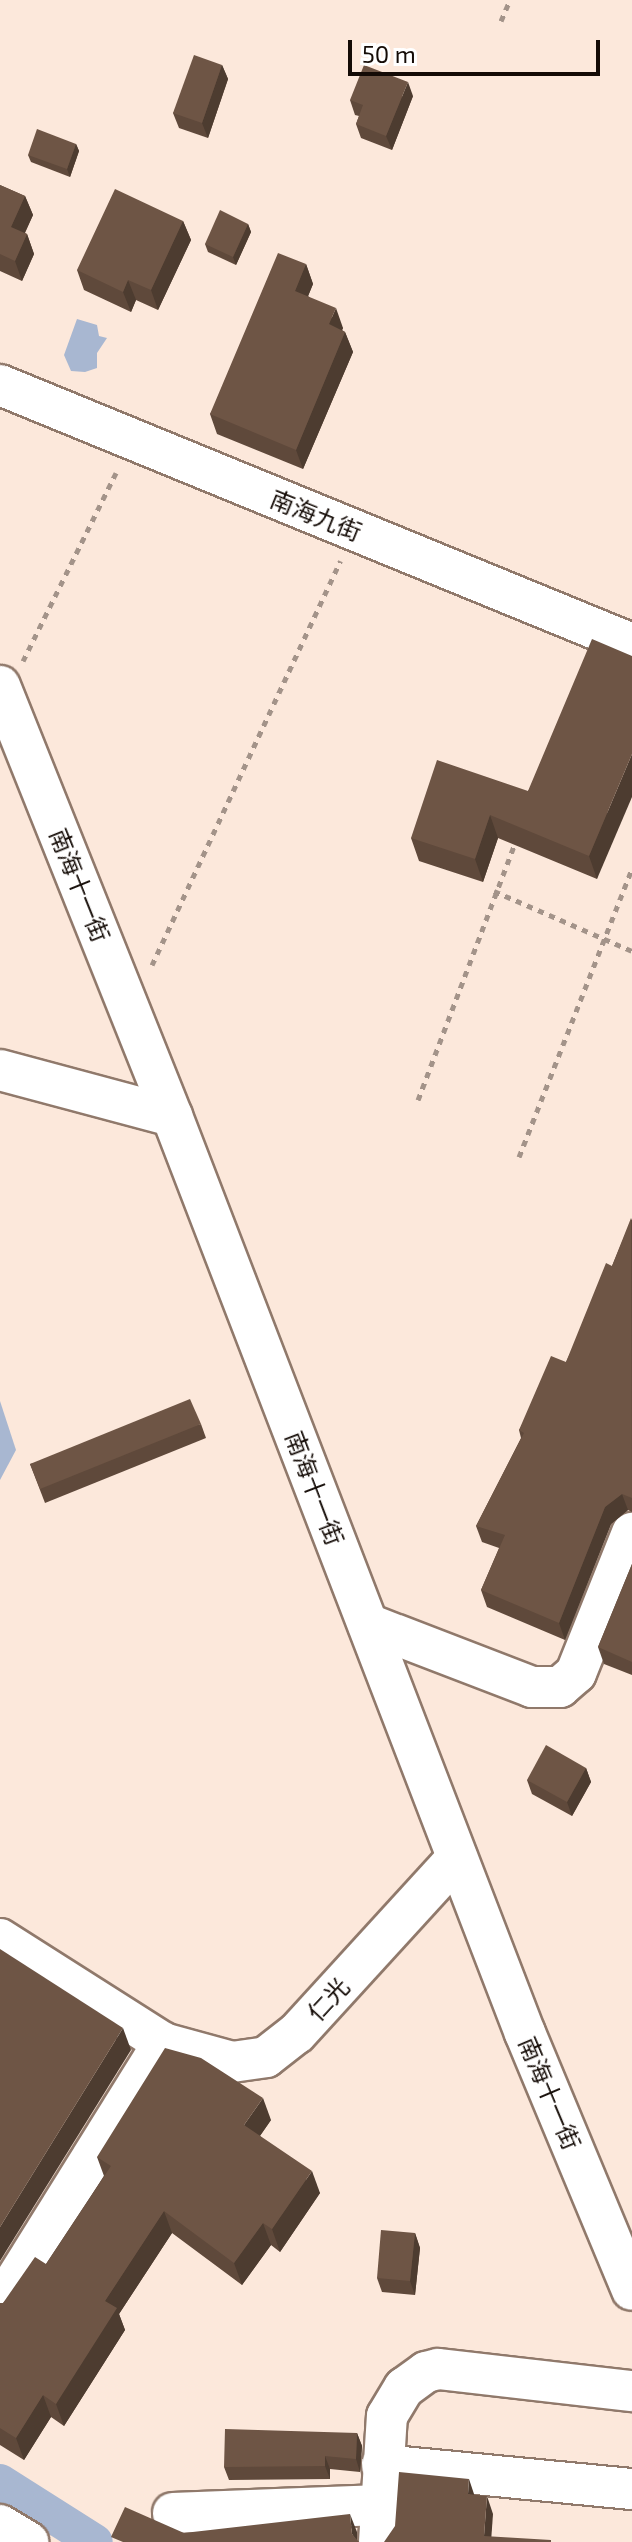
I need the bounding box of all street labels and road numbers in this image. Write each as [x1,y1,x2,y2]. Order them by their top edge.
street label: 南海九街 [266,484,366,546]
street label: 南海十一街 [44,824,116,946]
street label: 南海十一街 [280,1427,350,1549]
street label: 仁光 [301,1972,355,2026]
street label: 南海十一街 [513,2032,587,2154]

